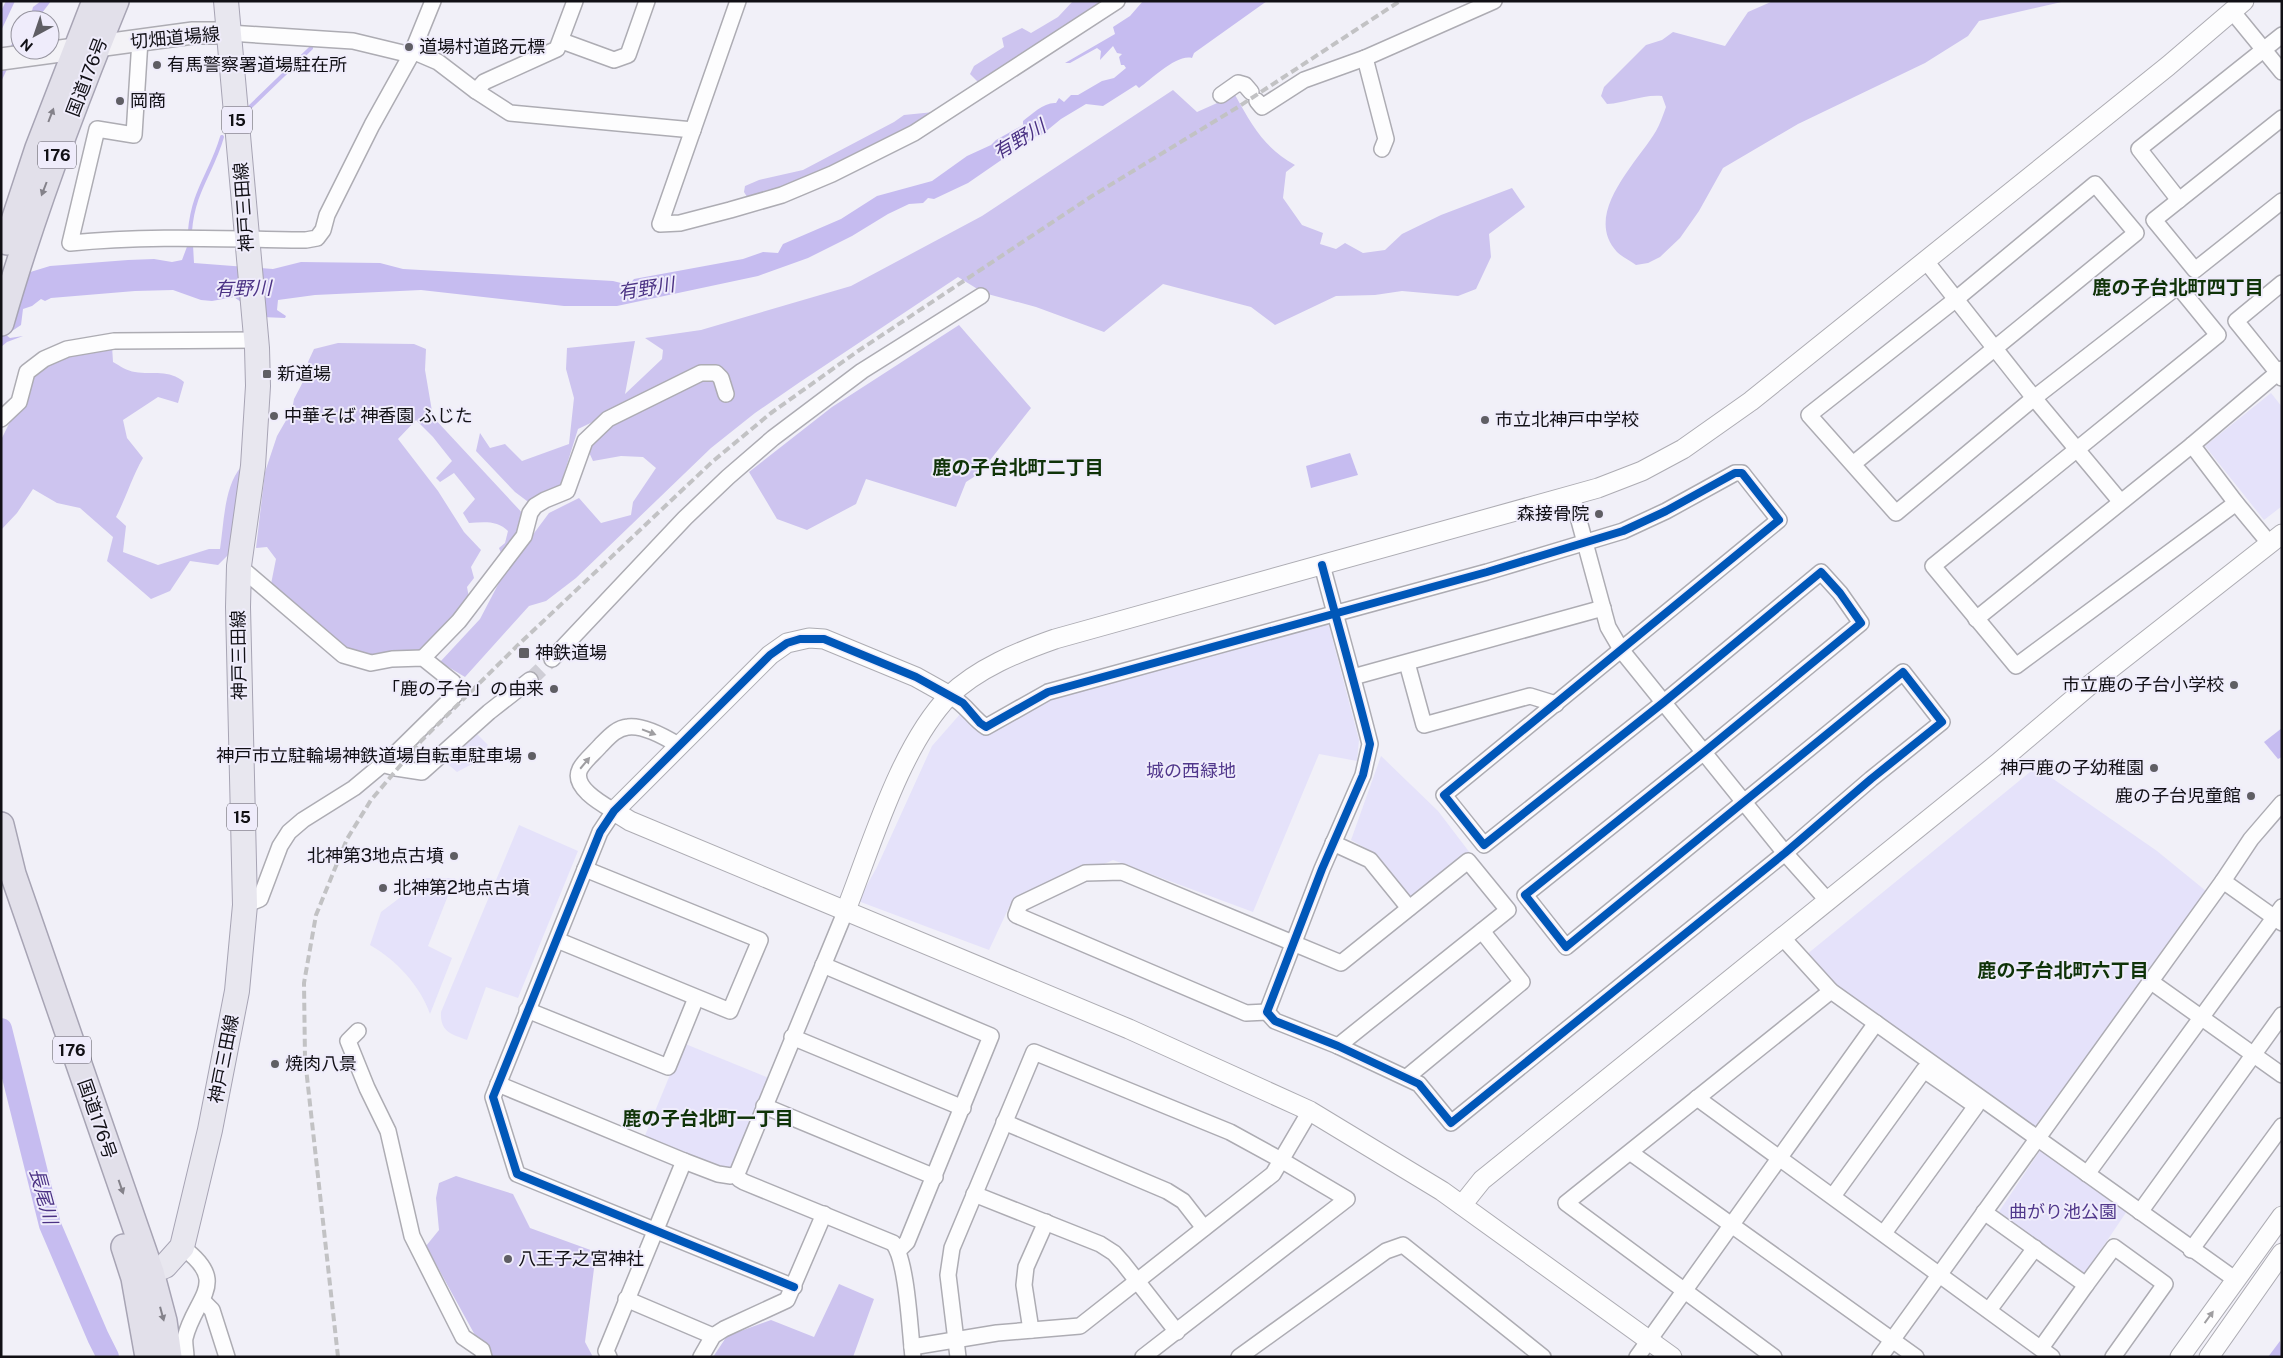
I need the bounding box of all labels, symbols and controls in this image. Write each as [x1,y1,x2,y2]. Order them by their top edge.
north arrow [10,10,60,60]
street label: 切畑道場線 [129,23,221,52]
street label: 国道176号 [62,34,111,119]
text: N [17,35,36,55]
place label: 道場村道路元標 [419,36,545,57]
marker: 道場村道路元標 [403,41,415,53]
place label: 有馬警察署道場駐在所 [167,54,347,75]
marker: 有馬警察署道場駐在所 [151,59,163,71]
place label: 岡商 [130,90,166,111]
marker: 岡商 [114,95,126,107]
road number: 15 [222,106,252,134]
one-way arrow [47,107,55,122]
water label: 有野川 [989,114,1051,163]
road number: 176 [38,142,76,168]
street label: 神戸三田線 [230,161,257,253]
one-way arrow [40,182,48,197]
water label: 有野川 [616,272,678,303]
water label: 有野川 [214,276,274,299]
district label: 鹿の子台北町四丁目 [2092,276,2264,298]
place label: 新道場 [277,363,331,384]
marker: 新道場 [261,368,273,380]
place label: 中華そば 神香園 ふじた [284,405,473,426]
place label: 市立北神戸中学校 [1495,409,1639,430]
marker: 中華そば 神香園 ふじた [268,410,280,422]
marker: 市立北神戸中学校 [1479,414,1491,426]
district label: 鹿の子台北町二丁目 [932,456,1104,478]
place label: 森接骨院 [1517,503,1589,524]
marker: 森接骨院 [1593,508,1605,520]
street label: 神戸三田線 [227,610,250,700]
place label: 神鉄道場 [535,642,607,663]
marker: 神鉄道場 [517,646,531,660]
place label: 市立鹿の子台小学校 [2062,674,2224,695]
place label: 「鹿の子台」の由来 [382,678,544,699]
marker: 市立鹿の子台小学校 [2228,679,2240,691]
marker: 「鹿の子台」の由来 [548,683,560,695]
one-way arrow [642,728,657,736]
place label: 神戸市立駐輪場神鉄道場自転車駐車場 [216,745,522,766]
marker: 神戸市立駐輪場神鉄道場自転車駐車場 [526,750,538,762]
one-way arrow [580,757,591,770]
place label: 神戸鹿の子幼稚園 [2000,757,2144,778]
park label: 城の西緑地 [1146,760,1236,781]
marker: 神戸鹿の子幼稚園 [2148,762,2160,774]
place label: 鹿の子台児童館 [2115,785,2241,806]
marker: 鹿の子台児童館 [2245,790,2257,802]
road number: 15 [227,804,257,830]
place label: 北神第3地点古墳 [307,845,444,866]
marker: 北神第3地点古墳 [448,850,460,862]
place label: 北神第2地点古墳 [393,877,530,898]
marker: 北神第2地点古墳 [377,882,389,894]
district label: 鹿の子台北町六丁目 [1977,959,2149,981]
street label: 神戸三田線 [205,1013,242,1105]
road number: 176 [53,1036,91,1064]
place label: 焼肉八景 [285,1053,357,1074]
marker: 焼肉八景 [269,1058,281,1070]
street label: 国道176号 [74,1076,121,1161]
district label: 鹿の子台北町一丁目 [622,1107,794,1129]
water label: 長尾川 [26,1166,63,1228]
one-way arrow [117,1180,125,1195]
park label: 曲がり池公園 [2009,1201,2117,1222]
place label: 八王子之宮神社 [518,1248,644,1269]
marker: 八王子之宮神社 [502,1253,514,1265]
one-way arrow [159,1307,167,1322]
one-way arrow [2203,1311,2214,1324]

